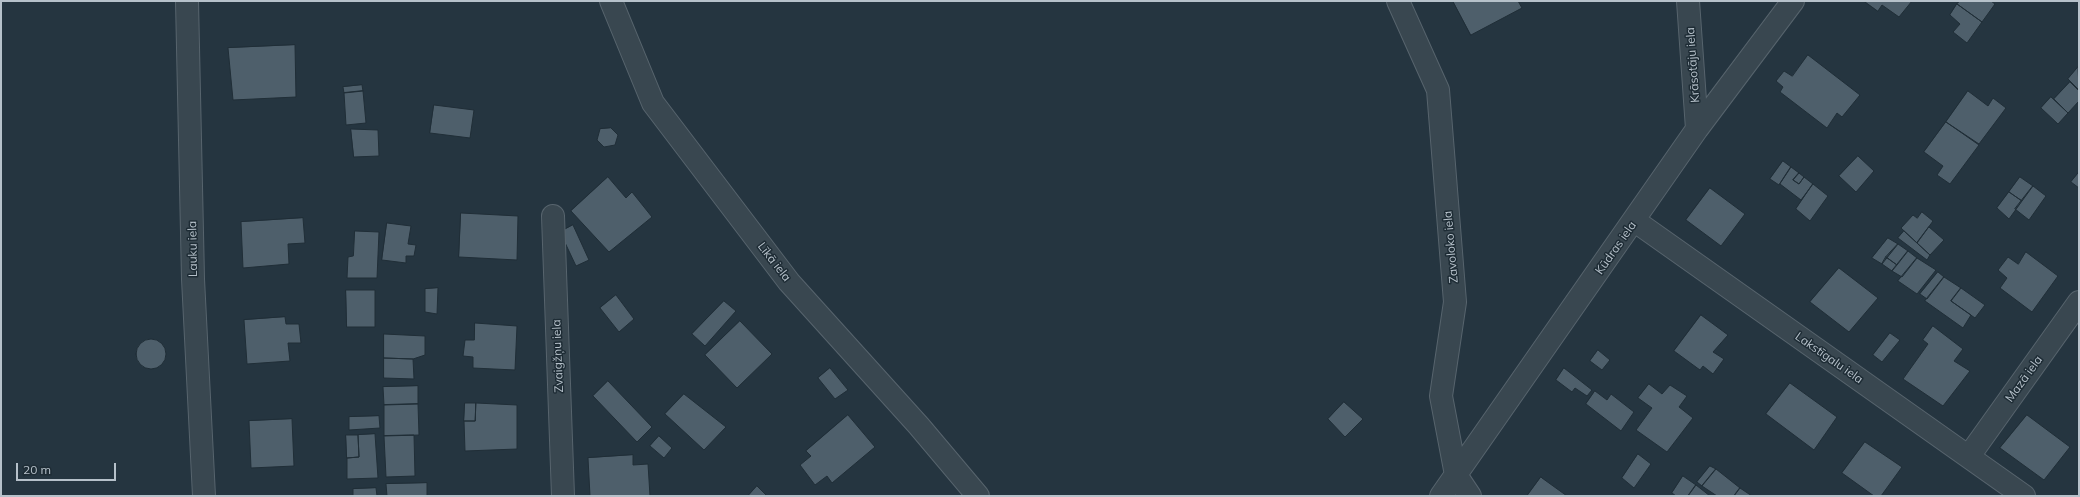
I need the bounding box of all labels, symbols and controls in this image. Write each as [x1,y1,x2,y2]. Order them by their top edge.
street label: Krāsotāju iela [1683,27,1703,103]
street label: Zavoloko iela [1441,210,1461,284]
street label: Kūdras iela [1592,219,1640,277]
street label: Lauku iela [185,221,201,277]
street label: Līkā iela [754,240,794,284]
street label: Zvaigžņu iela [550,319,566,393]
street label: Lakstīgalu iela [1792,329,1866,387]
street label: Mazā iela [2002,353,2046,405]
scale bar [18,455,118,481]
text: 20 m [23,462,51,477]

